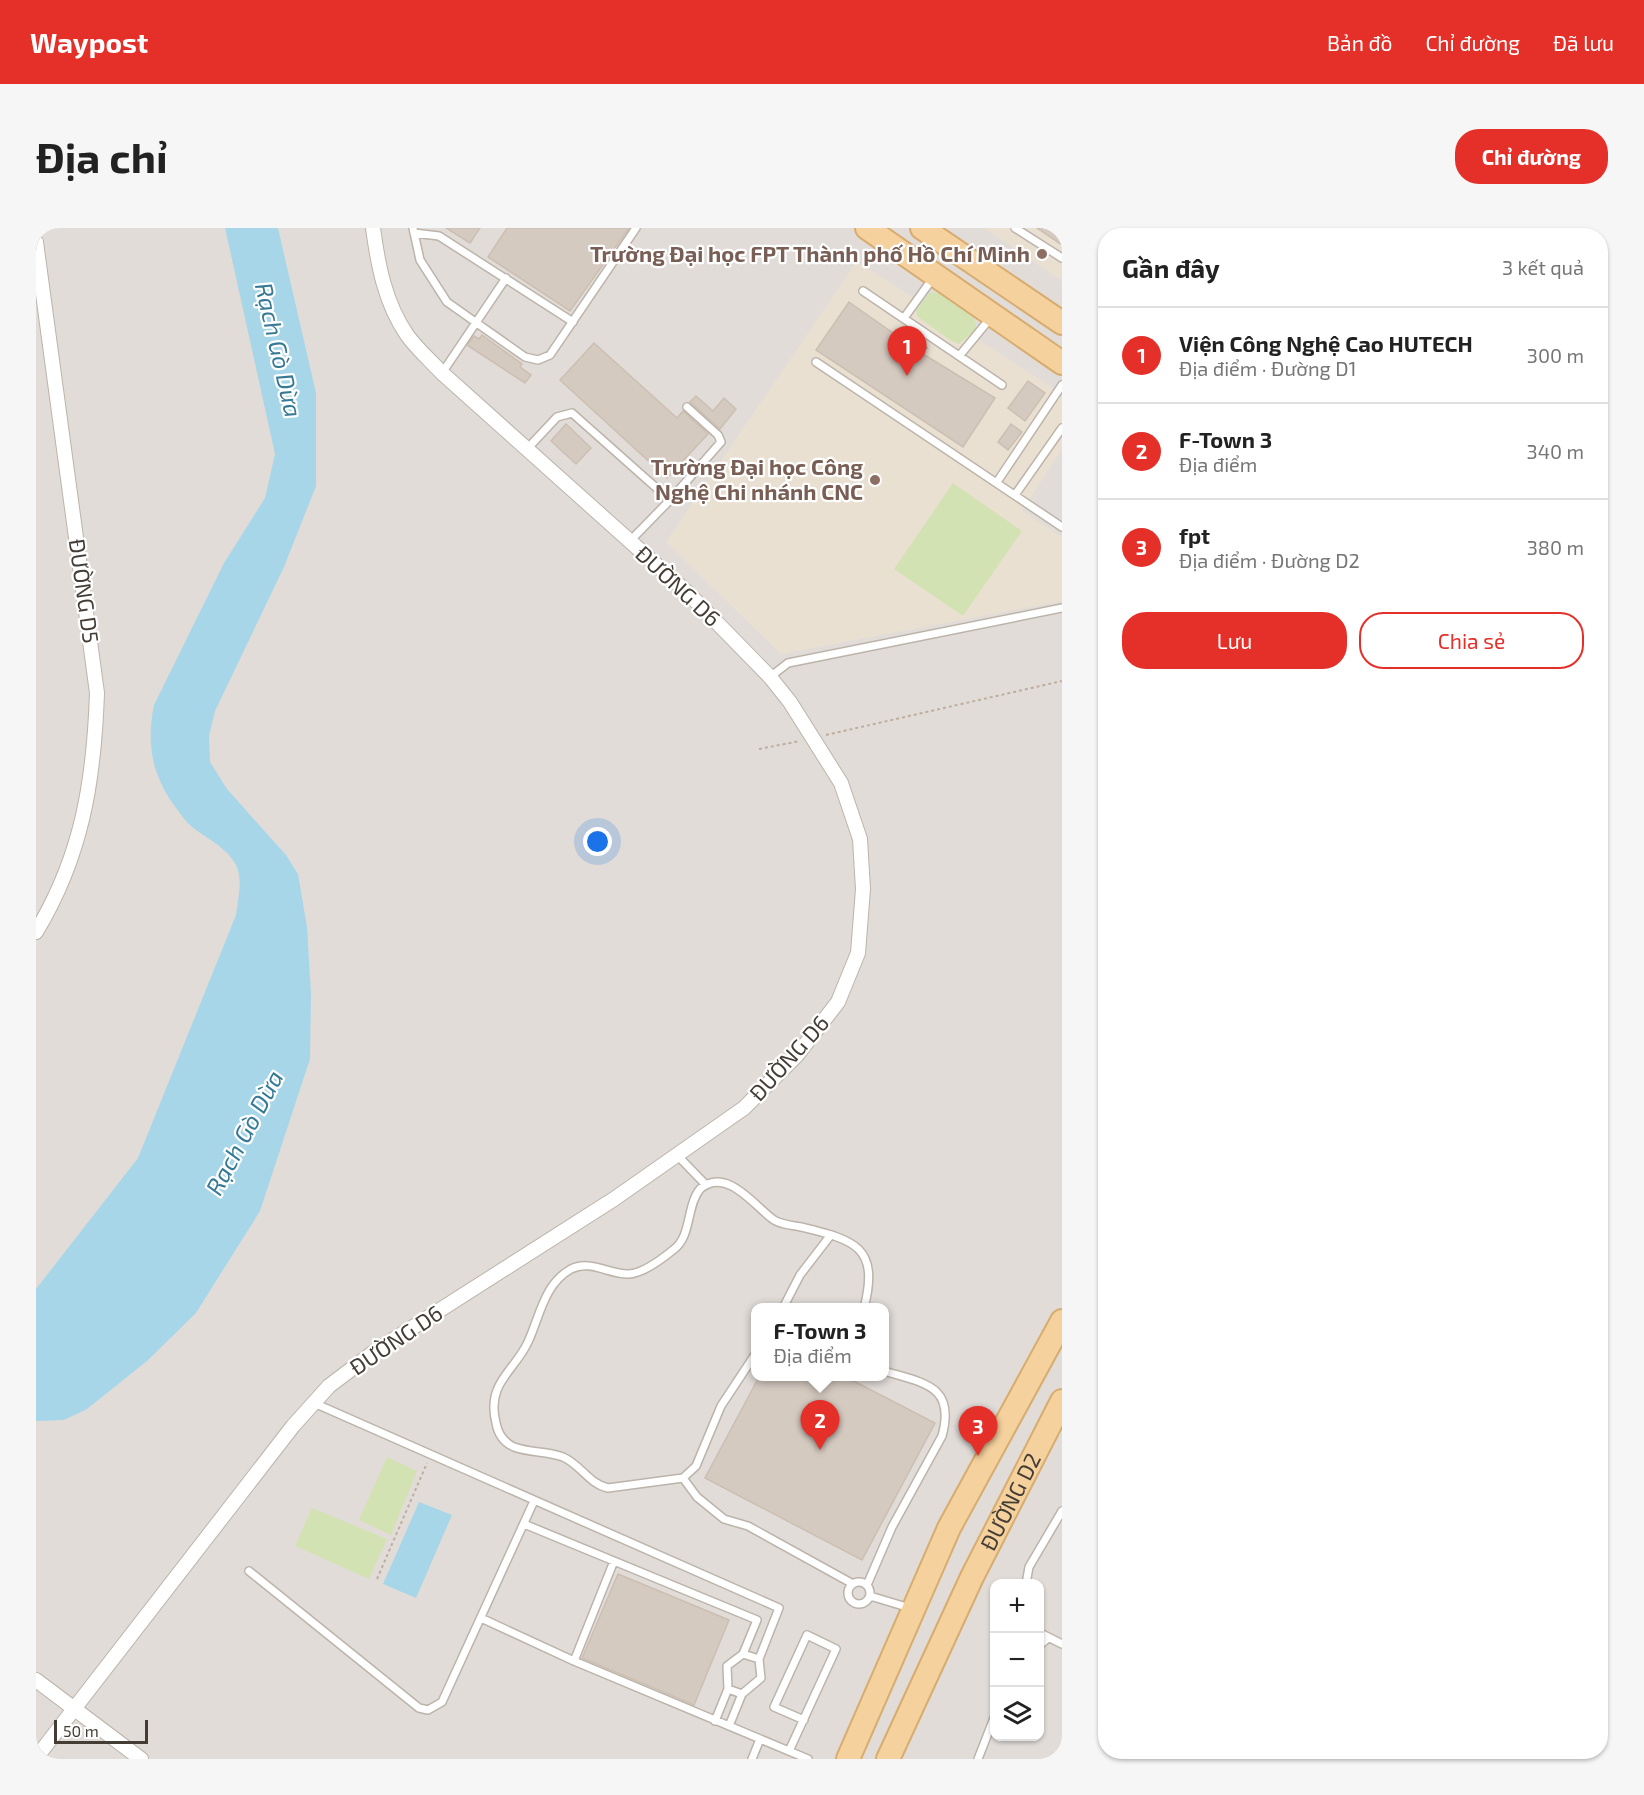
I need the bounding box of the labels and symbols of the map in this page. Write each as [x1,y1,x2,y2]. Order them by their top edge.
place label: Trường Đại học FPT Thành phố Hồ Chí Minh [590,240,1030,266]
marker: Trường Đại học FPT Thành phố Hồ Chí Minh [1035,247,1049,261]
water label: Rạch Gò Dừa [250,280,309,420]
pin: 1 [888,326,926,376]
place label: Trường Đại học Công Nghệ Chi nhánh CNC [651,453,863,504]
marker: Trường Đại học Công Nghệ Chi nhánh CNC [868,473,882,487]
street label: ĐƯỜNG D5 [65,537,105,645]
street label: ĐƯỜNG D6 [631,540,726,631]
your location [583,827,612,856]
street label: ĐƯỜNG D6 [743,1009,833,1105]
water label: Rạch Gò Dừa [199,1065,289,1200]
street label: ĐƯỜNG D6 [344,1299,447,1380]
pin: 2 [800,1400,840,1450]
pin: 3 [958,1406,998,1456]
street label: ĐƯỜNG D2 [974,1448,1045,1554]
scale bar [54,1717,148,1744]

